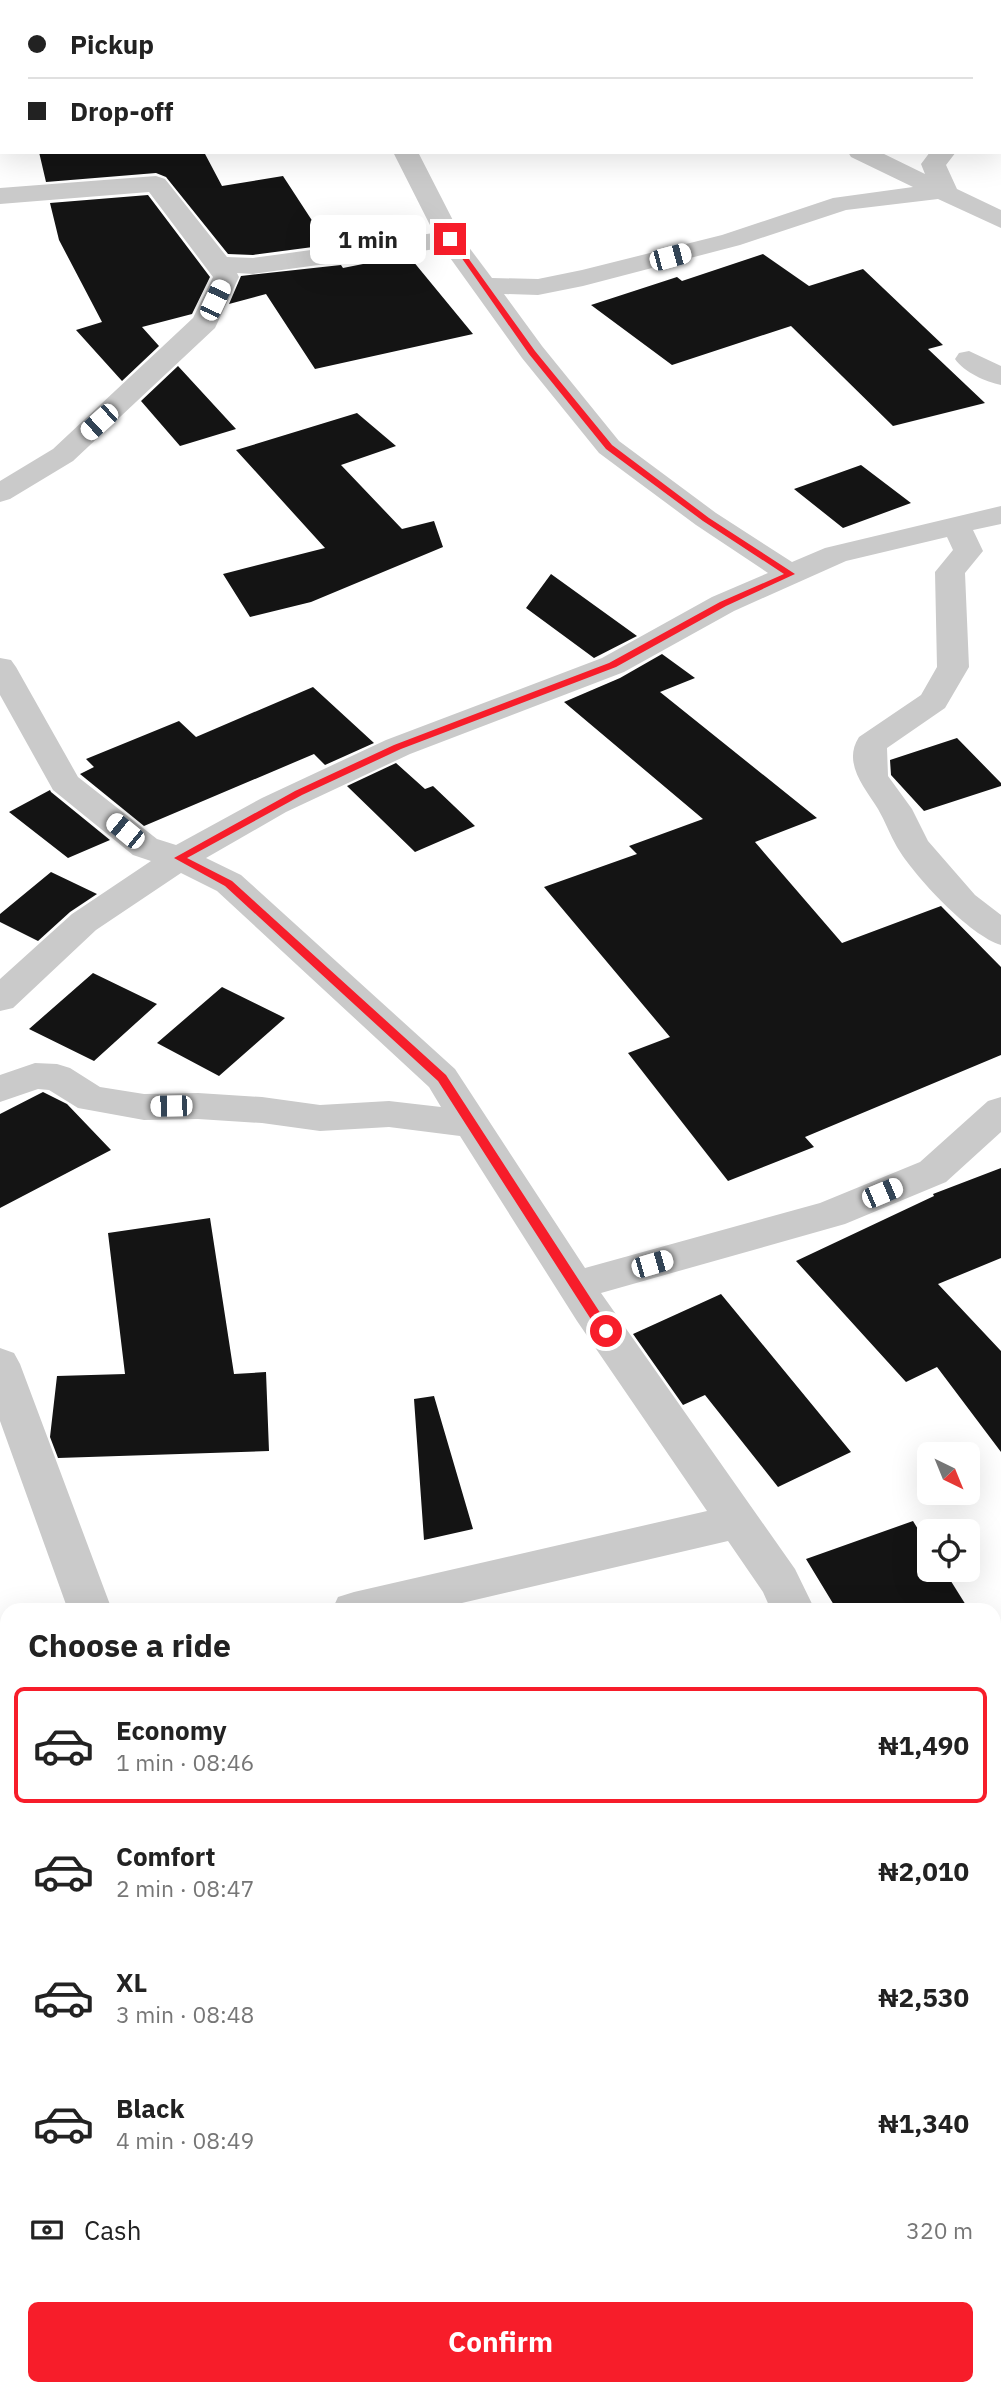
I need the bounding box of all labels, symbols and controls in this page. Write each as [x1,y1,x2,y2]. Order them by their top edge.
text: Pickup [70,27,154,61]
text: Drop-off [70,94,173,128]
callout: 1 min [310,215,426,264]
route end [434,223,466,255]
text: 1 min [338,224,398,254]
car [647,241,694,273]
car [197,277,234,323]
car [77,400,122,444]
car [103,810,148,852]
car [150,1095,193,1117]
car [859,1175,906,1211]
car [629,1248,676,1280]
route start [590,1315,622,1347]
north arrow [917,1442,980,1505]
map controls [917,1442,980,1582]
button: locate [917,1519,980,1582]
text: Choose a ride [28,1624,231,1666]
text: Economy [116,1713,227,1747]
icon: car [32,1714,95,1777]
text: ₦1,490 [878,1728,969,1762]
text: 1 min · 08:46 [116,1747,254,1777]
text: Comfort [116,1839,215,1873]
icon: car [32,1840,95,1903]
text: ₦2,010 [878,1854,969,1888]
text: 2 min · 08:47 [116,1873,254,1903]
text: XL [116,1965,147,1999]
icon: car [32,1966,95,2029]
text: ₦2,530 [878,1980,969,2014]
text: 3 min · 08:48 [116,1999,254,2029]
text: Black [116,2091,184,2125]
icon: car [32,2092,95,2155]
text: ₦1,340 [878,2106,969,2140]
text: 4 min · 08:49 [116,2125,254,2155]
icon: cash [28,2211,66,2249]
text: Cash [84,2213,141,2247]
text: 320 m [906,2215,973,2245]
button: Confirm [28,2302,973,2382]

